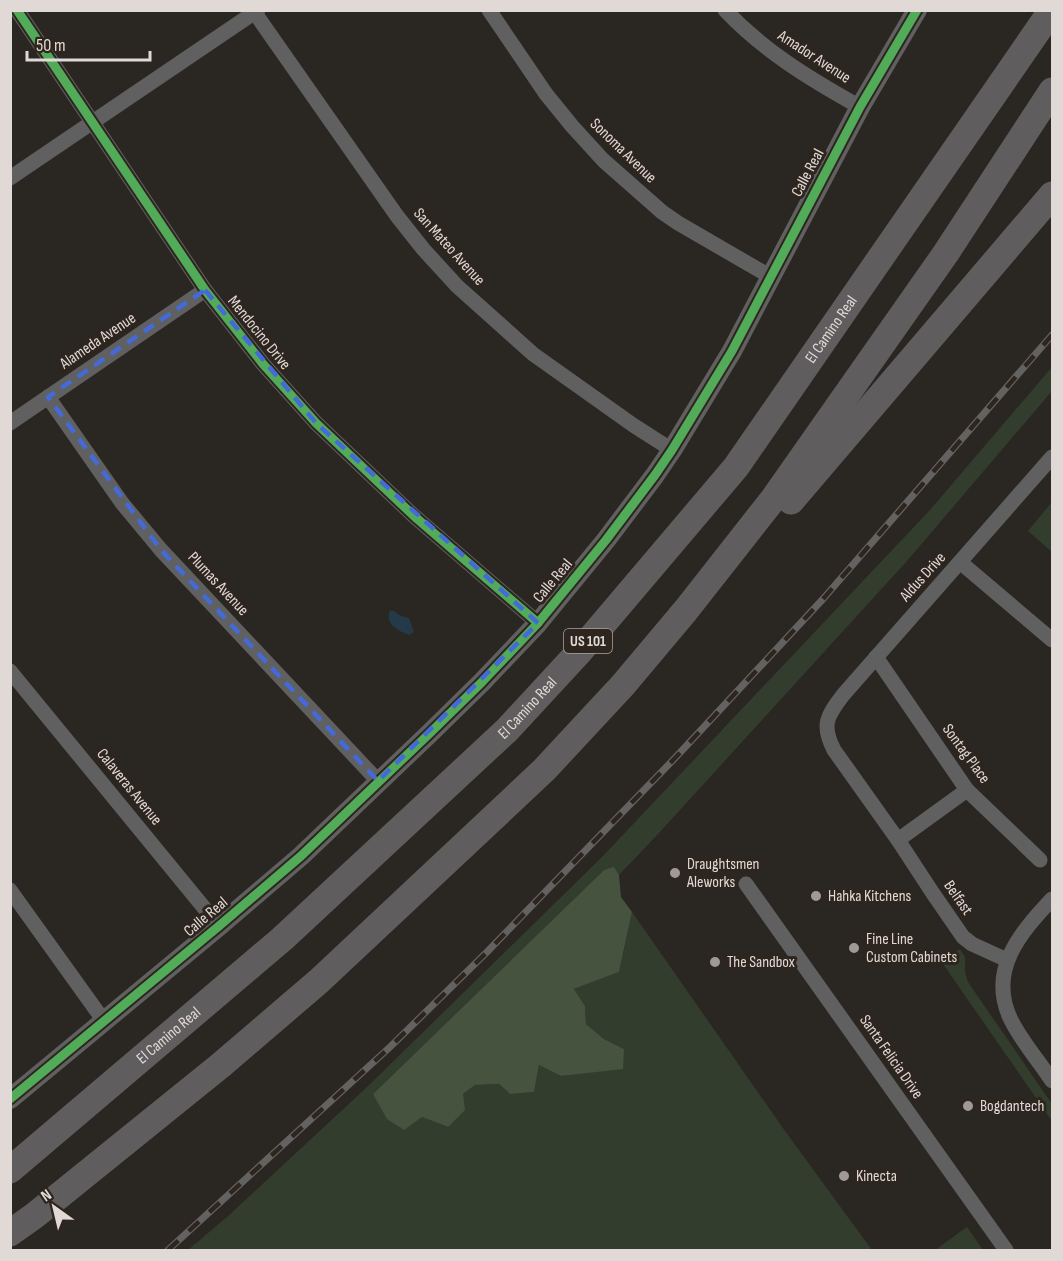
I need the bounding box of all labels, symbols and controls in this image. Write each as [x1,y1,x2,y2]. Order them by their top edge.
scale bar [27,24,150,62]
street label: Amador Avenue [773,26,854,88]
text: 50 m [36,35,66,56]
street label: Sonoma Avenue [586,115,660,187]
street label: Calle Real [788,146,828,200]
street label: San Mateo Avenue [409,204,489,290]
street label: Mendocino Drive [223,292,295,374]
street label: El Camino Real [801,292,861,367]
street label: Alameda Avenue [56,309,140,374]
street label: Plumas Avenue [184,548,252,620]
street label: Aldus Drive [895,548,950,606]
street label: Calle Real [529,555,577,607]
road number: US 101 [564,629,612,653]
street label: El Camino Real [494,673,561,743]
street label: Sontag Place [938,721,994,787]
street label: Calaveras Avenue [92,745,166,829]
place label: Draughtsmen Aleworks [686,855,759,892]
marker: Draughtsmen Aleworks [668,866,682,880]
street label: Belfast [939,877,977,919]
place label: Hahka Kitchens [828,887,911,906]
marker: Hahka Kitchens [809,889,823,903]
street label: Calle Real [180,893,232,941]
place label: Fine Line Custom Cabinets [866,930,958,967]
marker: Fine Line Custom Cabinets [847,941,861,955]
place label: The Sandbox [727,953,795,972]
marker: The Sandbox [708,955,722,969]
street label: El Camino Real [133,1003,204,1068]
street label: Santa Felicia Drive [855,1011,927,1103]
place label: Bogdantech [980,1097,1044,1116]
marker: Bogdantech [961,1099,975,1113]
place label: Kinecta [856,1167,897,1186]
marker: Kinecta [837,1169,851,1183]
north arrow [24,1177,84,1237]
text: N [38,1186,55,1206]

